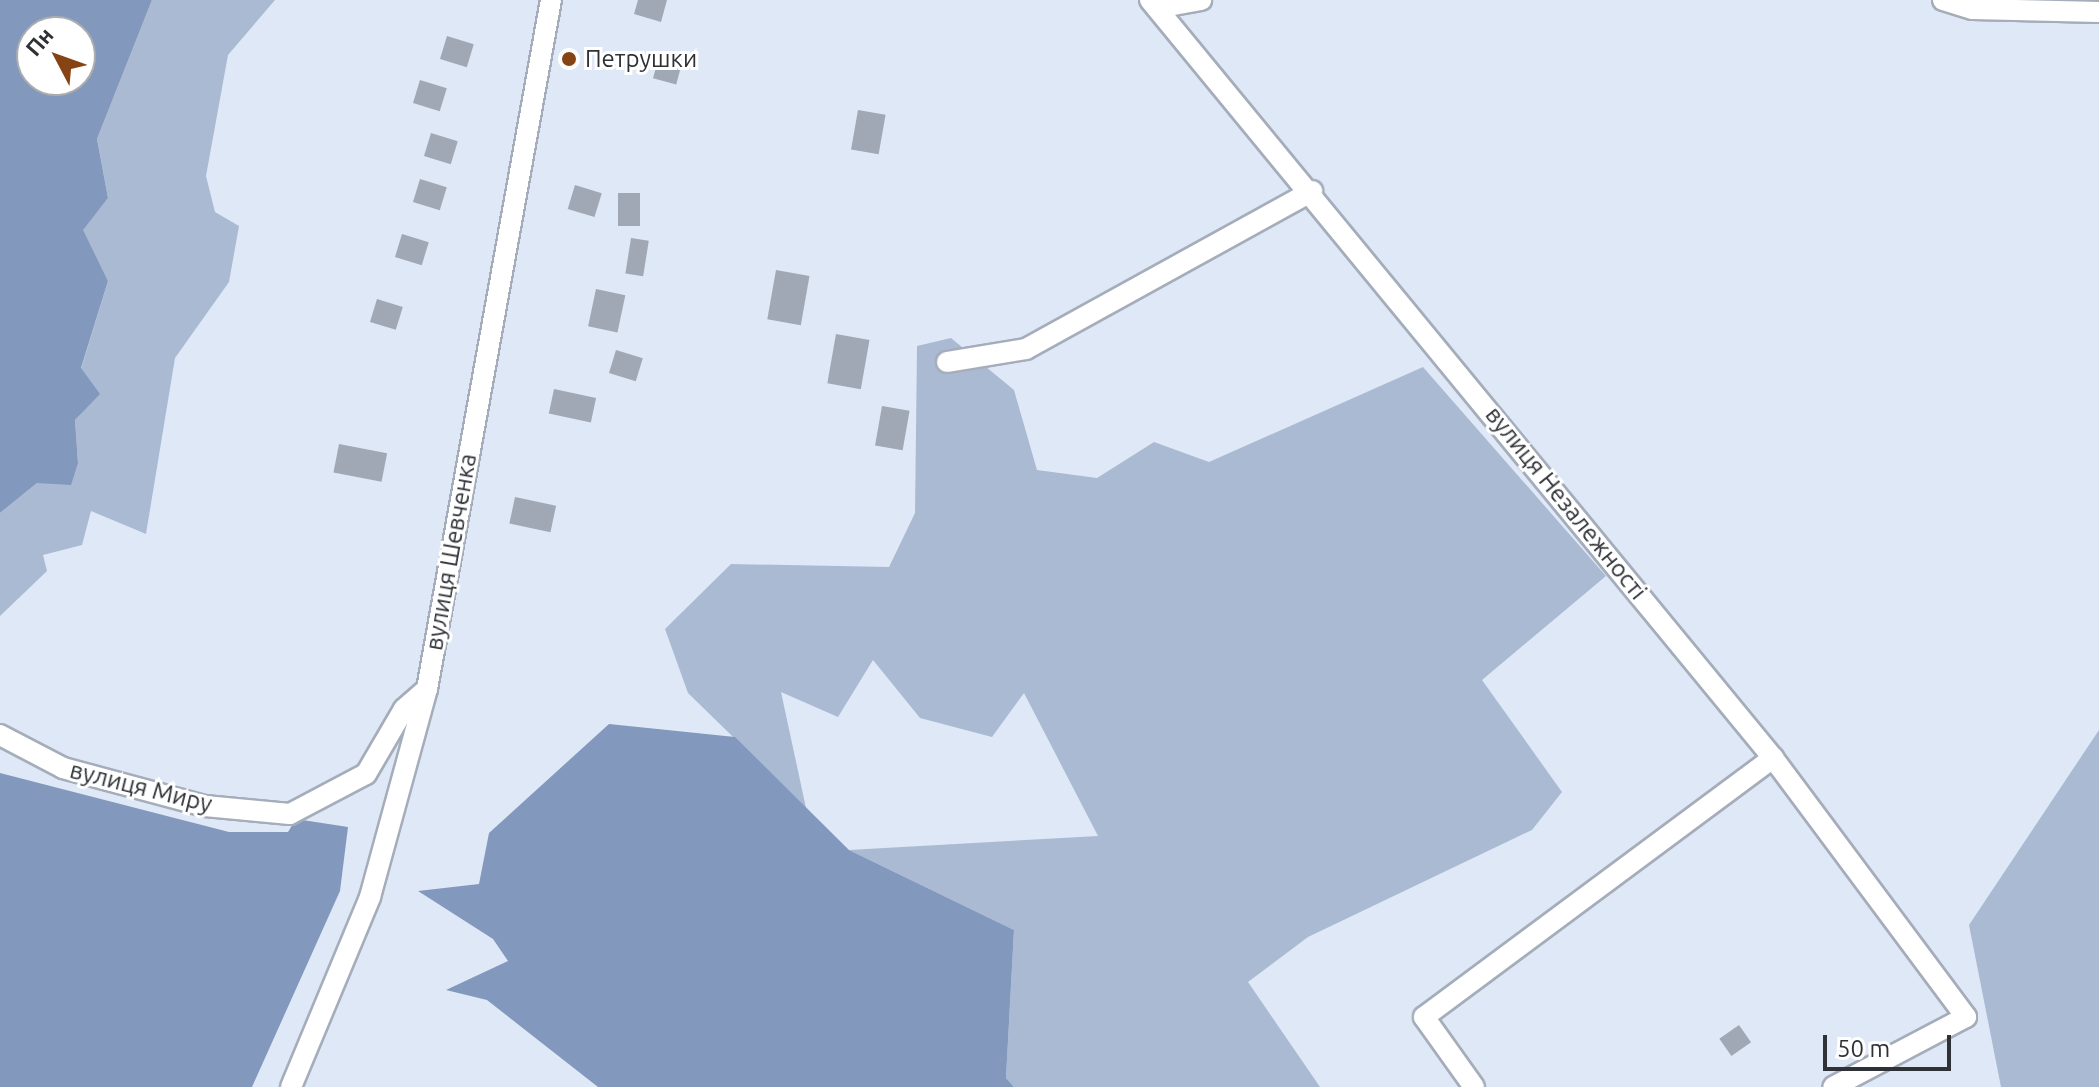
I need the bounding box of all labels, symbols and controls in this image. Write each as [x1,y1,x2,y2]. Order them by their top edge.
north arrow [16,16,96,96]
text: Пн [20,22,58,60]
place label: Петрушки [585,45,697,73]
marker: Петрушки [560,50,578,68]
street label: вулиця Незалежності [1479,401,1653,605]
street label: вулиця Шевченка [420,451,482,653]
street label: вулиця Миру [67,755,215,819]
scale bar [1827,1019,1955,1069]
text: 50 m [1837,1035,1890,1062]

